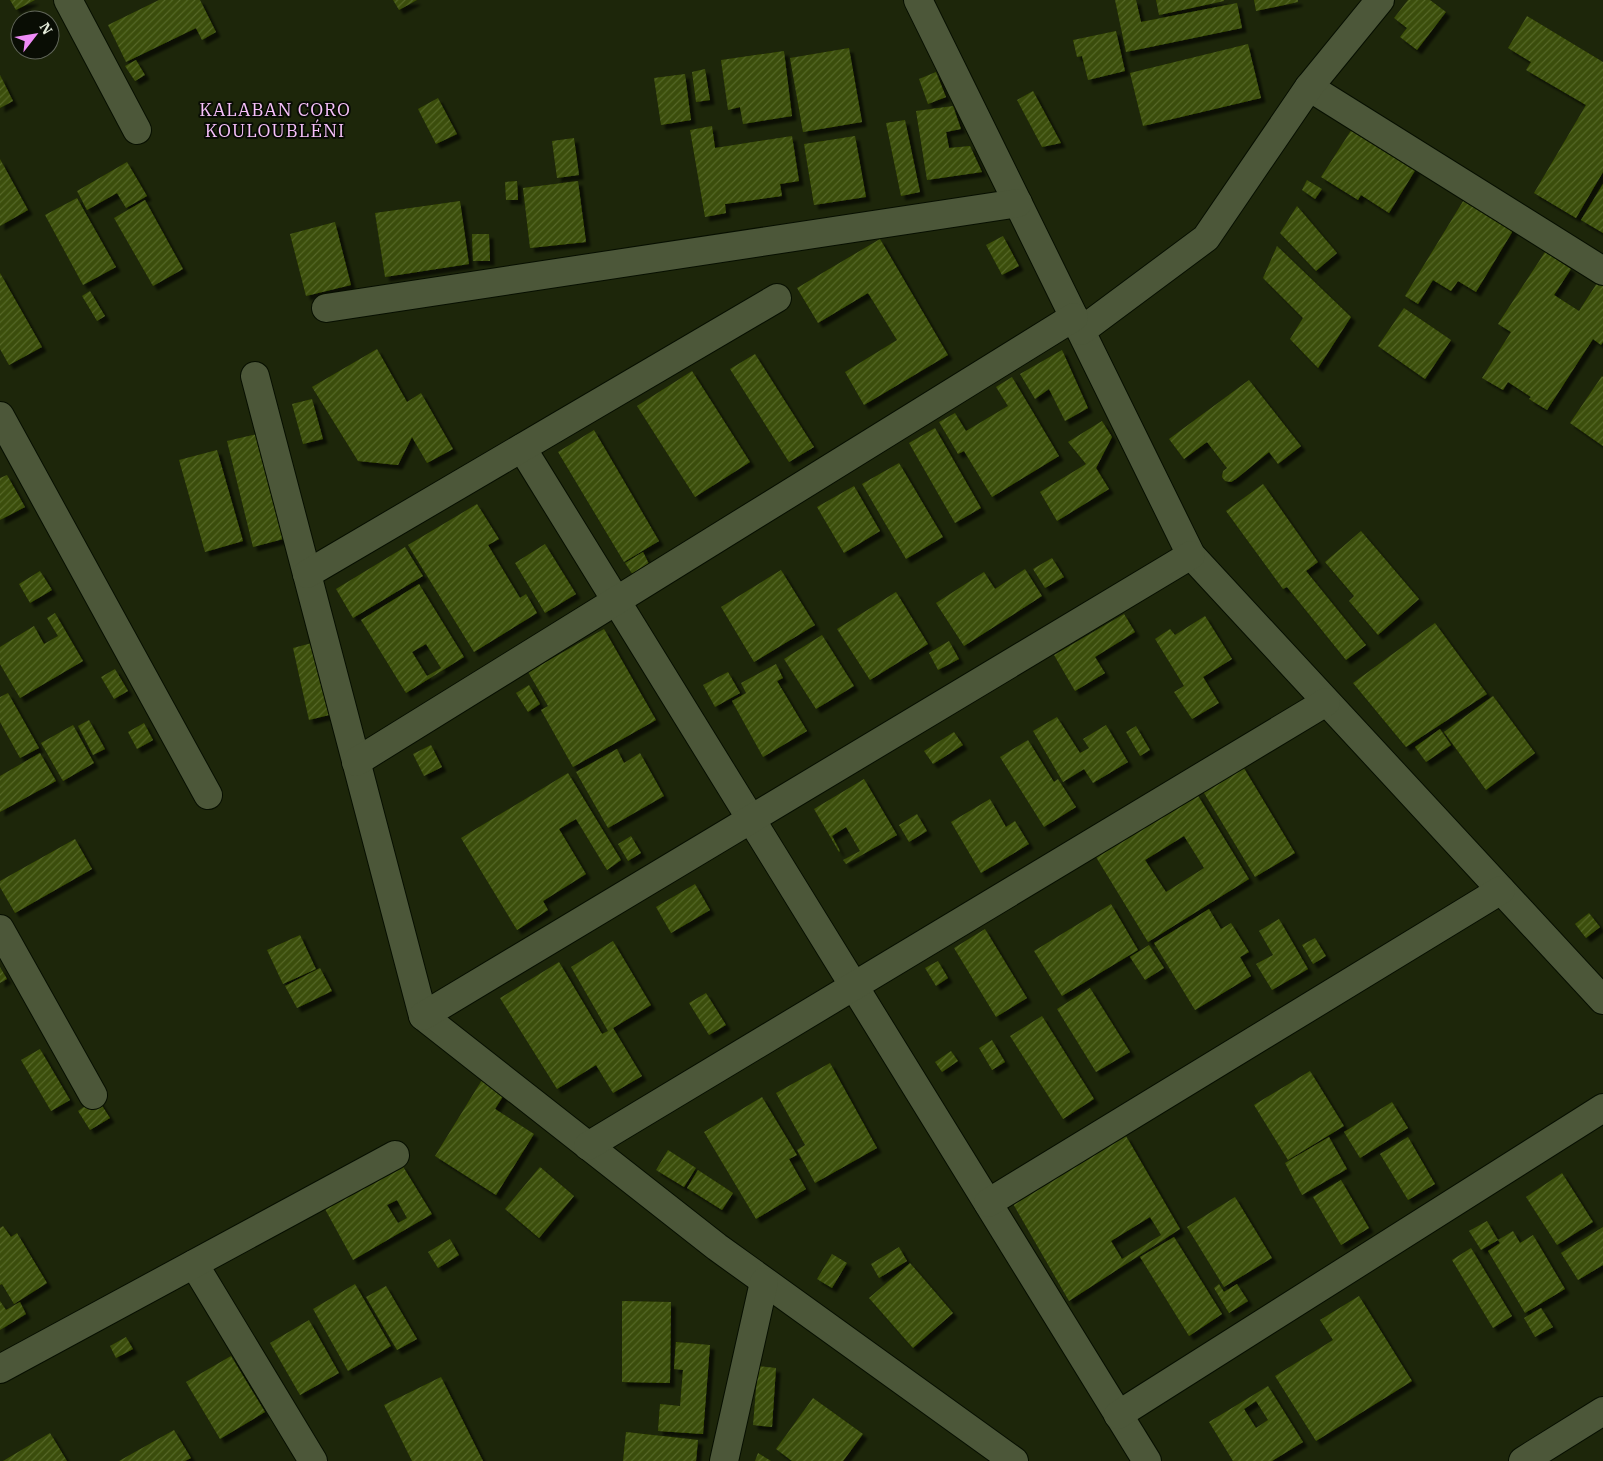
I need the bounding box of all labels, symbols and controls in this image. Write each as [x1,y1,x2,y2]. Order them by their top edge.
north arrow [10,10,60,60]
text: N [36,19,57,38]
district label: KALABAN CORO KOULOUBLÉNI [199,98,351,142]

